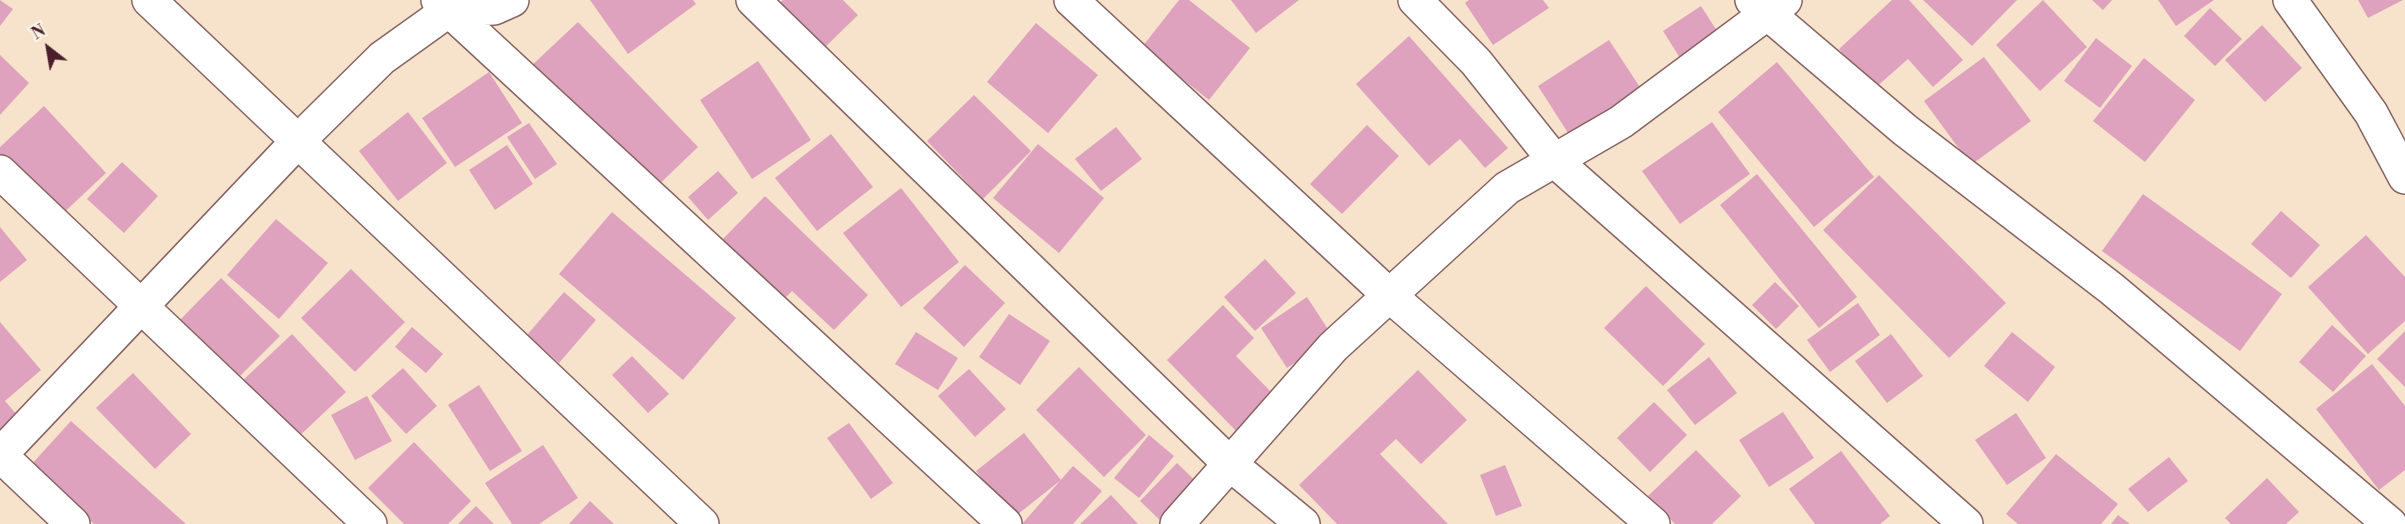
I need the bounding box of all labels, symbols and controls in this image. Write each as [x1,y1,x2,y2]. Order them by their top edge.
north arrow [18,18,78,78]
text: N [28,21,49,44]

